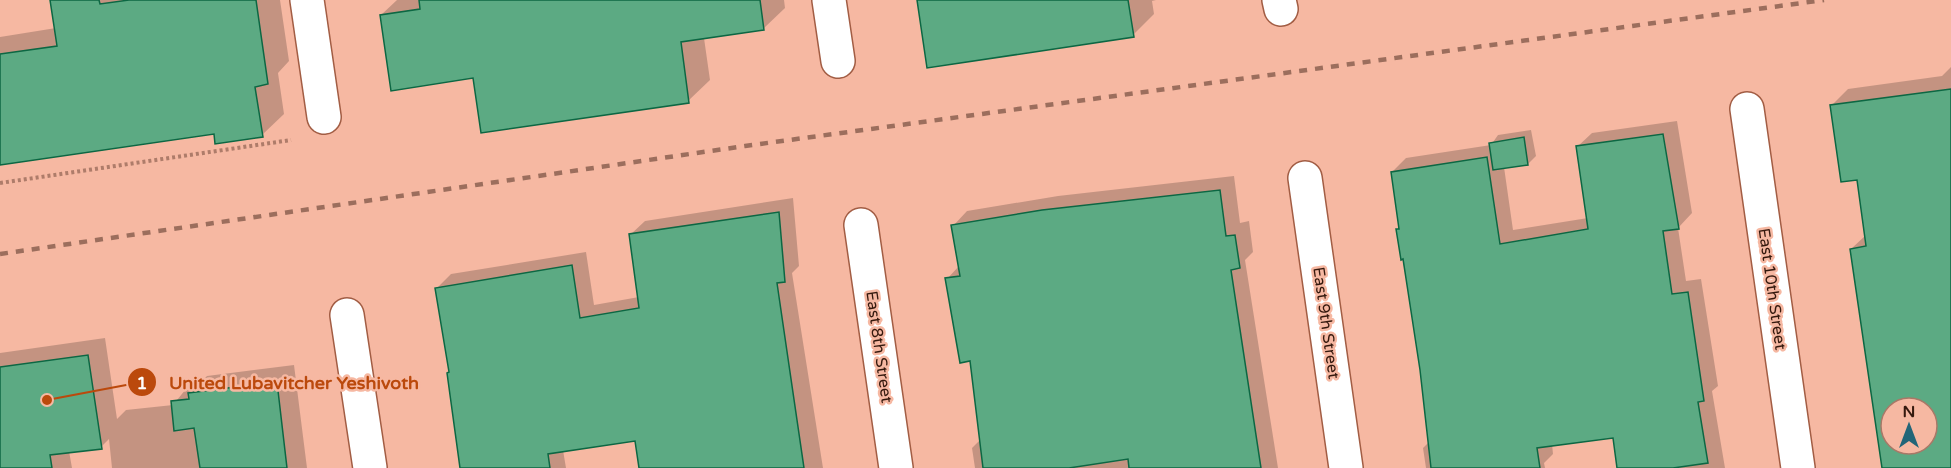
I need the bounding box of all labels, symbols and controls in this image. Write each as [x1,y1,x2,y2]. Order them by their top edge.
street label: East 10th Street [1754,227,1790,351]
street label: East 9th Street [1308,266,1344,380]
street label: East 8th Street [861,290,897,404]
callout: United Lubavitcher Yeshivoth [127,364,431,400]
text: 1 [136,372,148,394]
text: United Lubavitcher Yeshivoth [169,372,419,394]
north arrow [1879,396,1939,456]
text: N [1903,402,1915,422]

